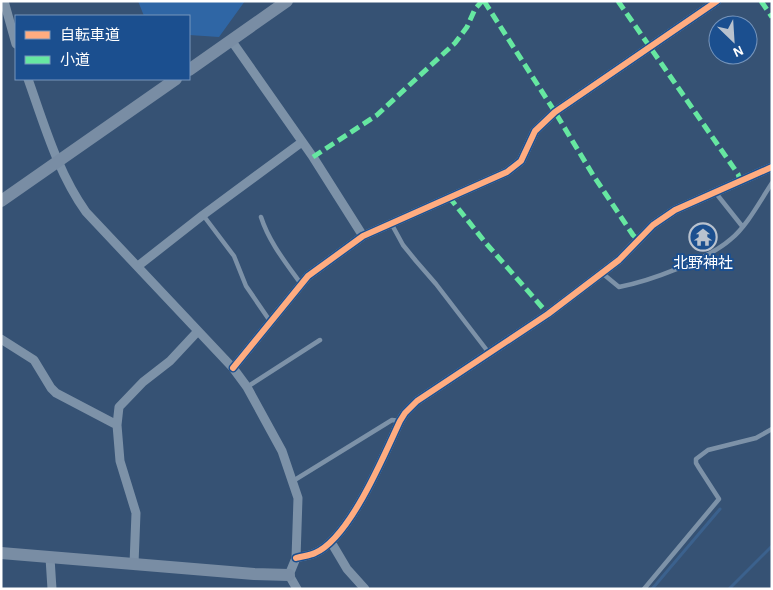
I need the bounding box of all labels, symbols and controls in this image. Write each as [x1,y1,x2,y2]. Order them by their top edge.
legend [15,15,190,80]
north arrow [708,15,758,65]
text: 自転車道 [60,27,120,43]
text: N [731,42,745,59]
text: 小道 [60,52,90,68]
temple icon: 北野神社 [688,222,718,252]
place label: 北野神社 [673,254,733,271]

